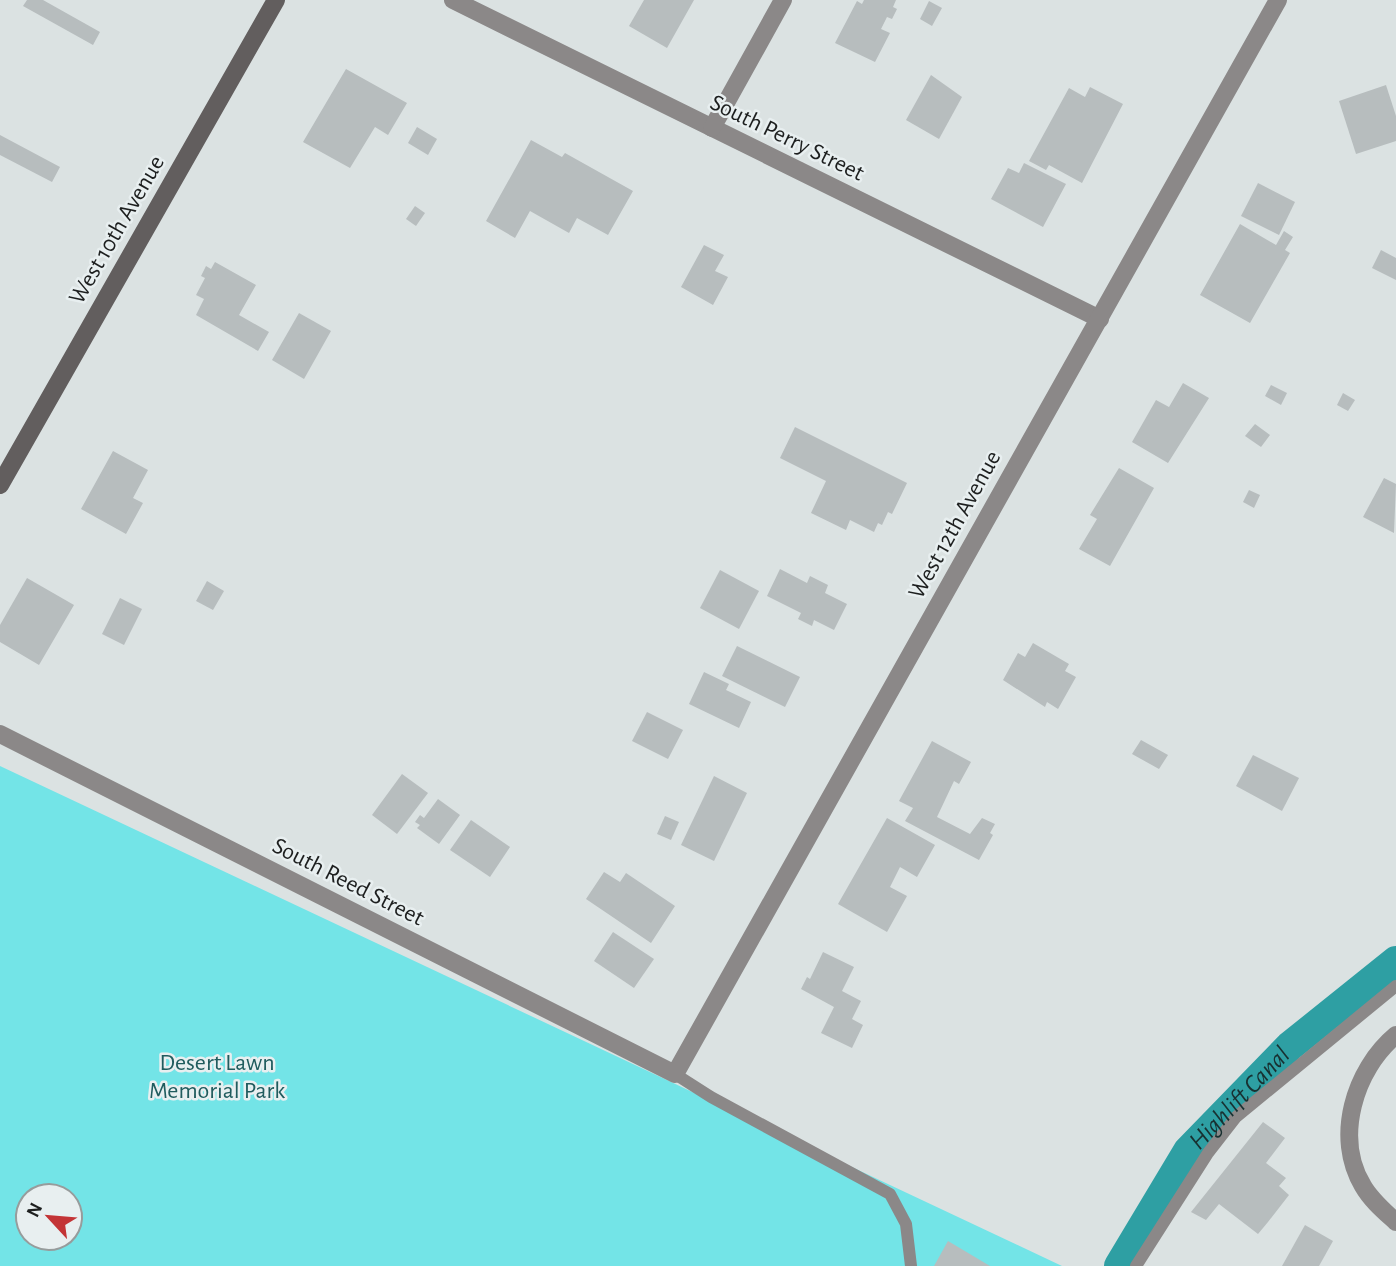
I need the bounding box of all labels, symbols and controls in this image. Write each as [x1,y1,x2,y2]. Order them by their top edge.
street label: South Perry Street [706,90,868,186]
street label: West 10th Avenue [65,152,169,308]
street label: West 12th Avenue [904,447,1006,603]
street label: South Reed Street [268,834,428,931]
water label: Highlift Canal [1184,1042,1295,1154]
park label: Desert Lawn Memorial Park [149,1051,285,1103]
north arrow [14,1182,84,1252]
text: N [24,1200,47,1220]

